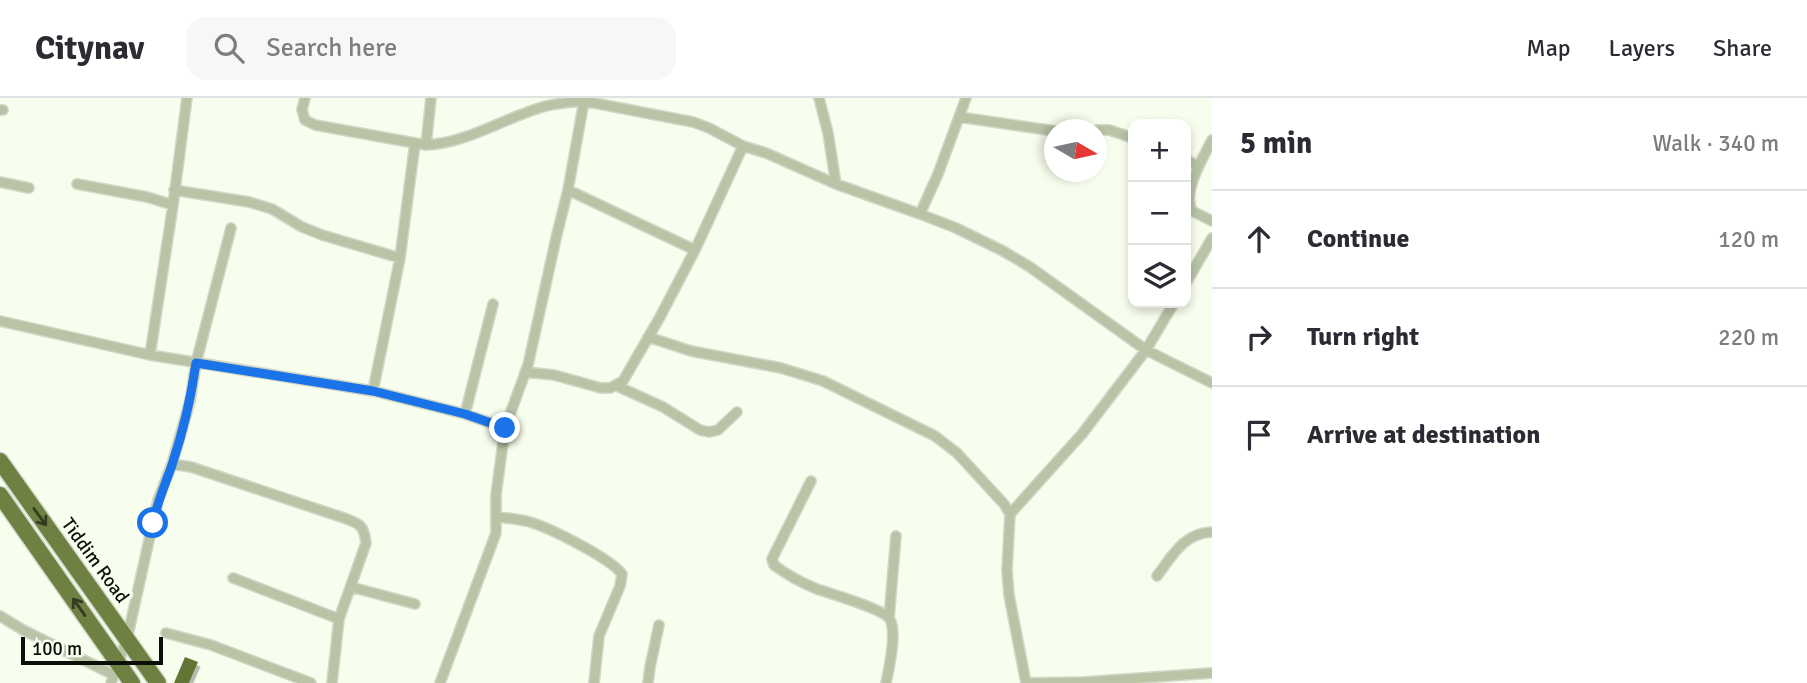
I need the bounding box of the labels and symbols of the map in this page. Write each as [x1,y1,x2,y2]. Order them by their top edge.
north arrow [1044,119,1107,182]
route end [489,412,520,443]
one-way arrow [33,507,47,526]
route start [137,507,168,538]
street label: Tiddim Road [56,513,134,608]
one-way arrow [72,598,86,617]
scale bar [21,634,163,666]

